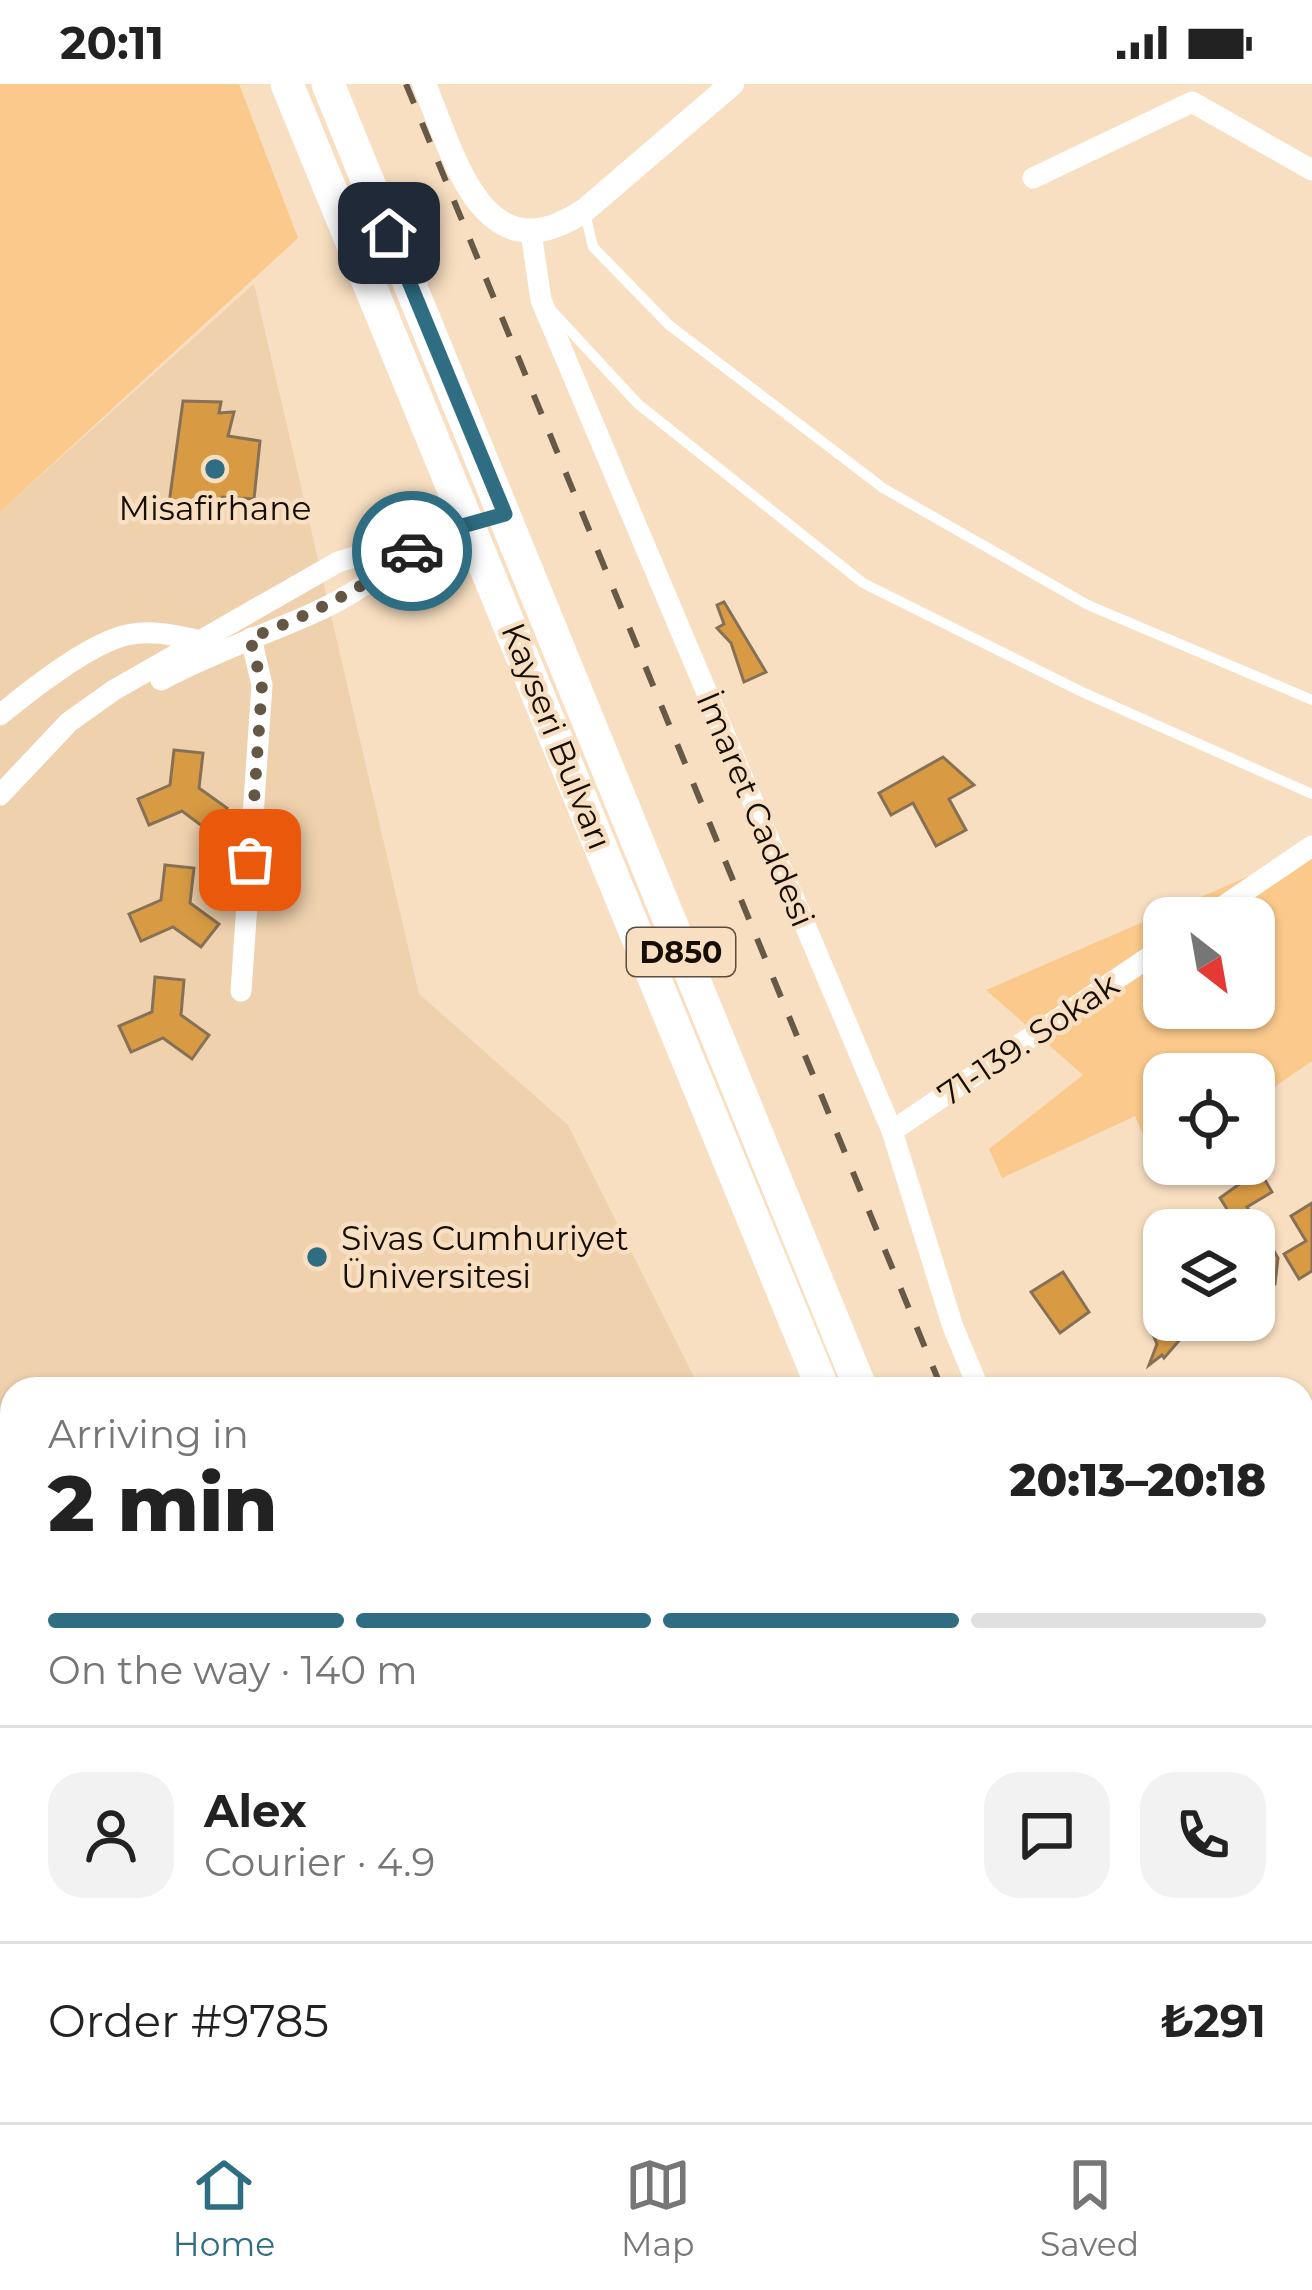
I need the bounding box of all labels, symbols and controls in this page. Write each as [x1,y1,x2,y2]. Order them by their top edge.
text: 20:11 [60,15,164,70]
pin [338,182,440,284]
icon: home [356,200,422,266]
marker: Misafirhane [202,456,228,482]
place label: Misafirhane [118,488,312,528]
courier [352,491,472,611]
icon: car [379,518,445,584]
street label: Kayseri Bulvarı [493,617,621,855]
street label: İmaret Caddesi [688,685,824,933]
pin [199,809,301,911]
icon: bag [217,827,283,893]
north arrow [1143,897,1275,1029]
map controls [1143,897,1275,1341]
road number: D850 [627,928,735,976]
street label: 71-139. Sokak [930,964,1126,1114]
button: locate [1143,1053,1275,1185]
button: layers [1143,1209,1275,1341]
place label: Sivas Cumhuriyet Üniversitesi [341,1218,629,1296]
marker: Sivas Cumhuriyet Üniversitesi [304,1244,330,1270]
text: Arriving in [48,1410,249,1458]
text: 20:13–20:18 [1010,1452,1266,1507]
text: 2 min [48,1455,278,1551]
text: On the way · 140 m [48,1646,418,1694]
button: person [48,1772,174,1898]
button: chat [984,1772,1110,1898]
button: phone [1140,1772,1266,1898]
text: Alex [204,1783,307,1838]
text: Courier · 4.9 [204,1838,435,1886]
text: Order #9785 [48,1993,329,2048]
text: ₺291 [1160,1993,1266,2048]
tab: Home [173,2152,275,2264]
tab: Map [621,2152,694,2264]
tab: Saved [1040,2152,1139,2264]

